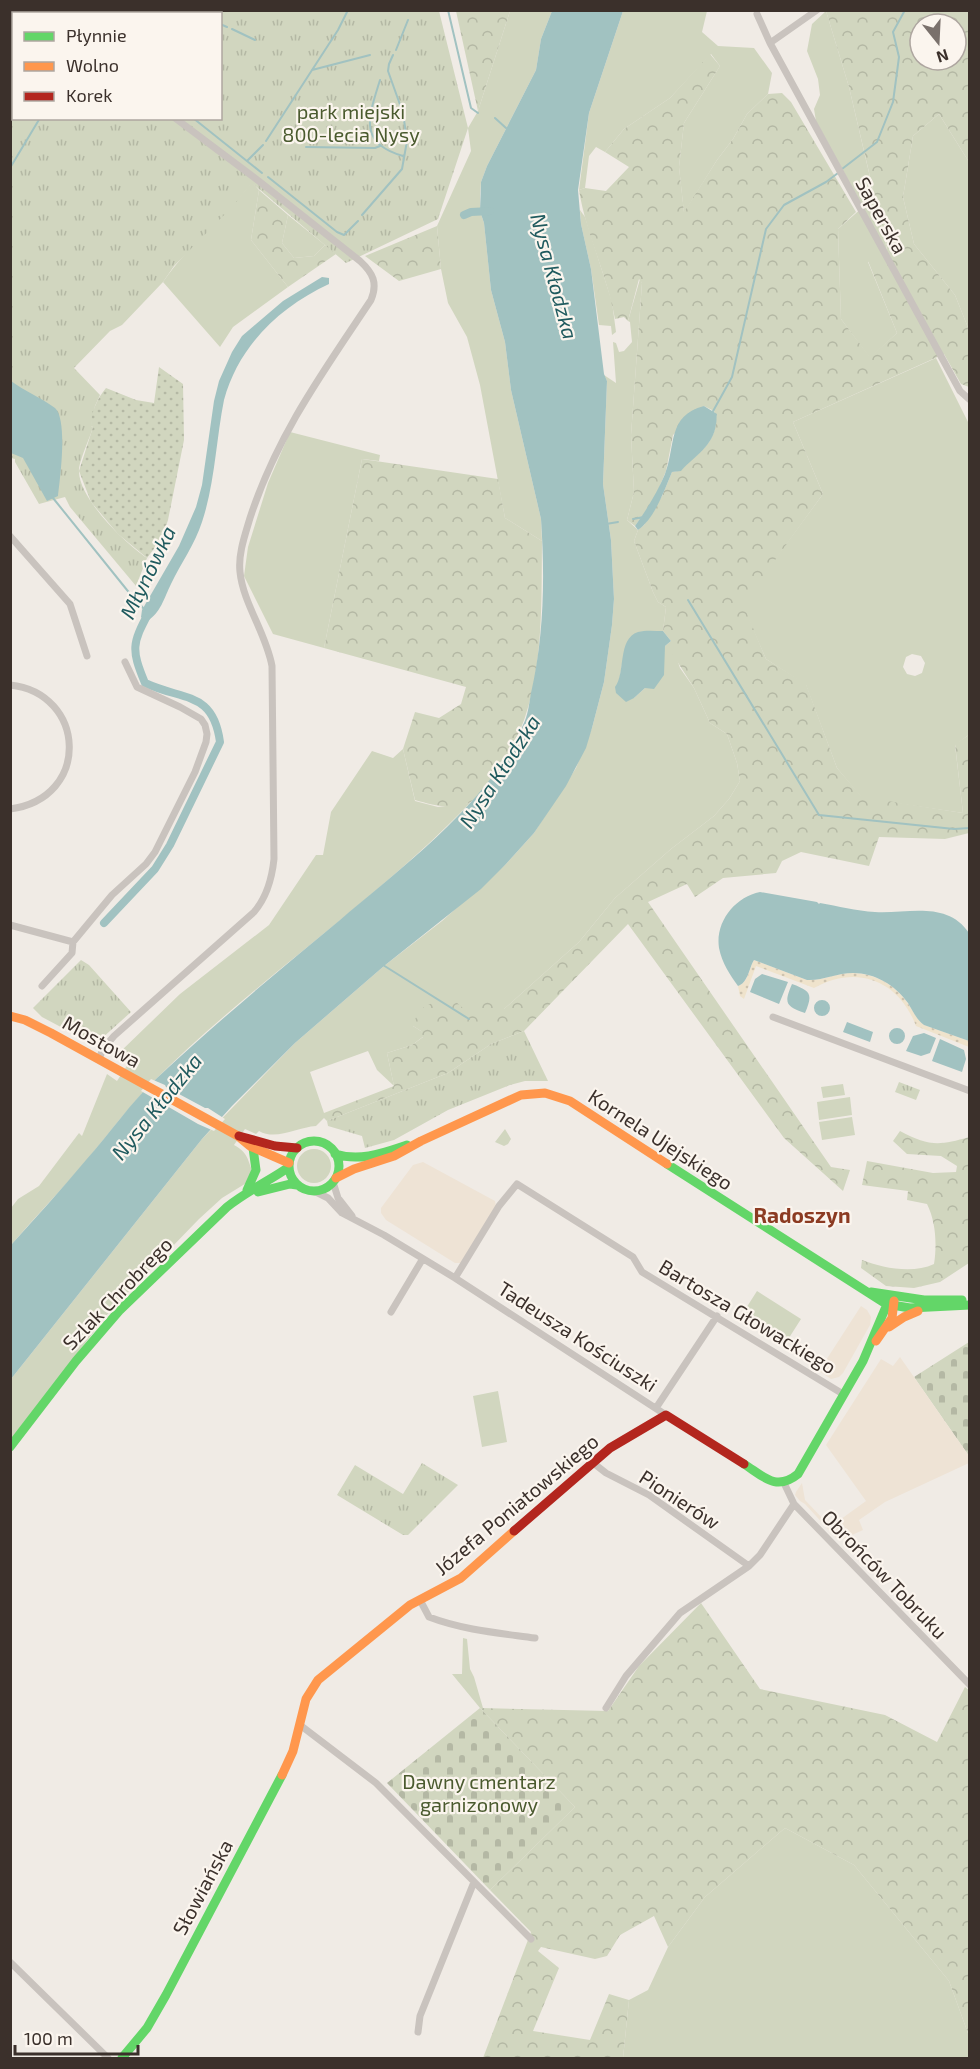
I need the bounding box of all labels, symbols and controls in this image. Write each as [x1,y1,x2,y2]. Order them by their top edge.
legend [12,12,222,120]
north arrow [908,12,968,72]
text: Płynnie [66,24,127,46]
text: N [934,46,951,68]
text: Wolno [66,54,119,76]
text: Korek [66,84,112,106]
park label: park miejski 800-lecia Nysy [282,99,420,146]
street label: Saperska [851,172,913,258]
water label: Nysa Kłodzka [525,210,584,342]
water label: Młynówka [114,521,181,623]
water label: Nysa Kłodzka [453,710,546,833]
street label: Mostowa [59,1010,145,1072]
water label: Nysa Kłodzka [106,1048,207,1165]
street label: Kornela Ujejskiego [584,1083,738,1195]
district label: Radoszyn [753,1202,851,1228]
street label: Szlak Chrobrego [57,1232,177,1354]
street label: Bartosza Głowackiego [655,1254,841,1378]
street label: Tadeusza Kościuszki [494,1276,662,1396]
street label: Józefa Poniatowskiego [429,1428,603,1580]
street label: Pionierów [635,1464,725,1534]
street label: Obrońców Tobruku [817,1505,953,1643]
park label: Dawny cmentarz garnizonowy [402,1769,556,1816]
street label: Słowiańska [167,1835,237,1939]
scale bar [15,2018,138,2056]
text: 100 m [24,2027,73,2049]

